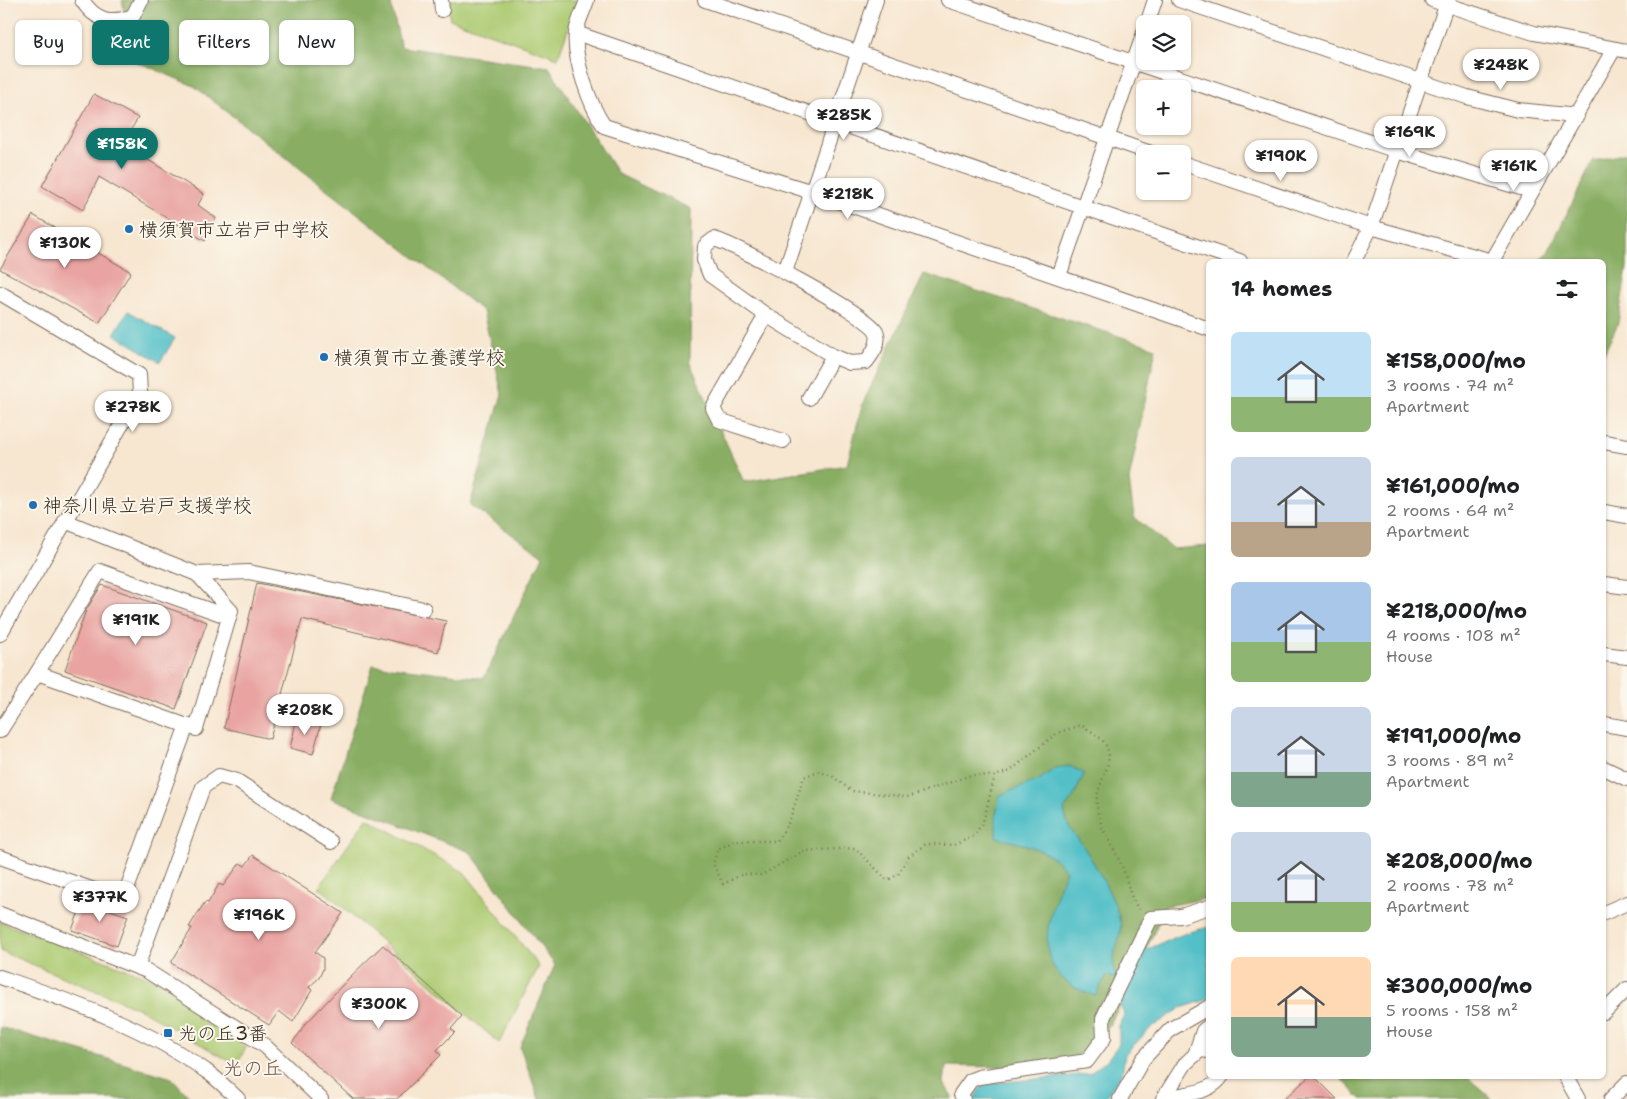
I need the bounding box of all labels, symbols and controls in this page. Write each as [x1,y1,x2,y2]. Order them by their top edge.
map controls [1136,15,1191,200]
button: layers [1136,15,1191,70]
chip: Buy [15,20,82,65]
chip: Rent [92,20,169,65]
chip: Filters [179,20,269,65]
chip: New [279,20,354,65]
pin: ¥248K [1466,48,1536,91]
text: ¥248K [1474,54,1528,75]
button: + [1136,80,1191,135]
pin: ¥285K [809,98,879,141]
text: ¥285K [817,104,871,125]
pin: ¥169K [1375,116,1445,158]
text: ¥169K [1385,121,1435,142]
pin: ¥158K [87,128,157,170]
text: ¥158K [97,133,147,154]
pin: ¥190K [1246,140,1316,182]
button: − [1136,145,1191,200]
text: ¥190K [1255,145,1307,166]
pin: ¥161K [1479,150,1549,192]
text: ¥161K [1491,155,1537,176]
pin: ¥218K [813,178,883,220]
text: ¥218K [823,183,874,204]
place label: 横須賀市立岩戸中学校 [139,217,329,242]
marker: 横須賀市立岩戸中学校 [123,223,135,235]
pin: ¥130K [30,226,100,269]
text: ¥130K [39,232,91,253]
text: 14 homes [1231,275,1332,303]
icon: filters [1553,275,1581,303]
place label: 横須賀市立養護学校 [334,345,505,370]
text: ¥158,000/mo [1386,347,1526,375]
marker: 横須賀市立養護学校 [318,351,330,363]
icon: home [1271,352,1331,412]
text: 3 rooms · 74 m² [1386,375,1514,396]
pin: ¥278K [98,390,168,433]
text: ¥278K [106,396,160,417]
text: Apartment [1386,396,1469,417]
text: ¥161,000/mo [1386,472,1520,500]
icon: home [1271,477,1331,537]
place label: 神奈川県立岩戸支援学校 [43,493,252,518]
marker: 神奈川県立岩戸支援学校 [27,499,39,511]
text: 2 rooms · 64 m² [1386,500,1514,521]
text: Apartment [1386,521,1469,542]
text: ¥218,000/mo [1386,597,1527,625]
icon: home [1271,602,1331,662]
pin: ¥191K [101,604,171,646]
text: ¥191K [113,609,159,630]
text: 4 rooms · 108 m² [1386,625,1521,646]
text: House [1386,646,1433,667]
pin: ¥208K [270,694,340,736]
text: ¥208K [277,699,333,720]
text: ¥191,000/mo [1386,722,1521,750]
icon: home [1271,727,1331,787]
text: 3 rooms · 89 m² [1386,750,1514,771]
text: Apartment [1386,771,1469,792]
text: ¥208,000/mo [1386,847,1533,875]
icon: home [1271,852,1331,912]
text: 2 rooms · 78 m² [1386,875,1514,896]
pin: ¥377K [65,880,135,923]
text: ¥377K [73,886,127,907]
text: Apartment [1386,896,1469,917]
pin: ¥196K [224,898,294,941]
text: ¥196K [233,904,285,925]
text: ¥300,000/mo [1386,972,1532,1000]
icon: home [1271,977,1331,1037]
pin: ¥300K [344,988,414,1030]
text: ¥300K [351,993,407,1014]
text: 5 rooms · 158 m² [1386,1000,1518,1021]
place label: 光の丘3番 [178,1021,267,1046]
text: House [1386,1021,1433,1042]
marker: 光の丘3番 [162,1027,174,1039]
district label: 光の丘 [223,1055,283,1081]

